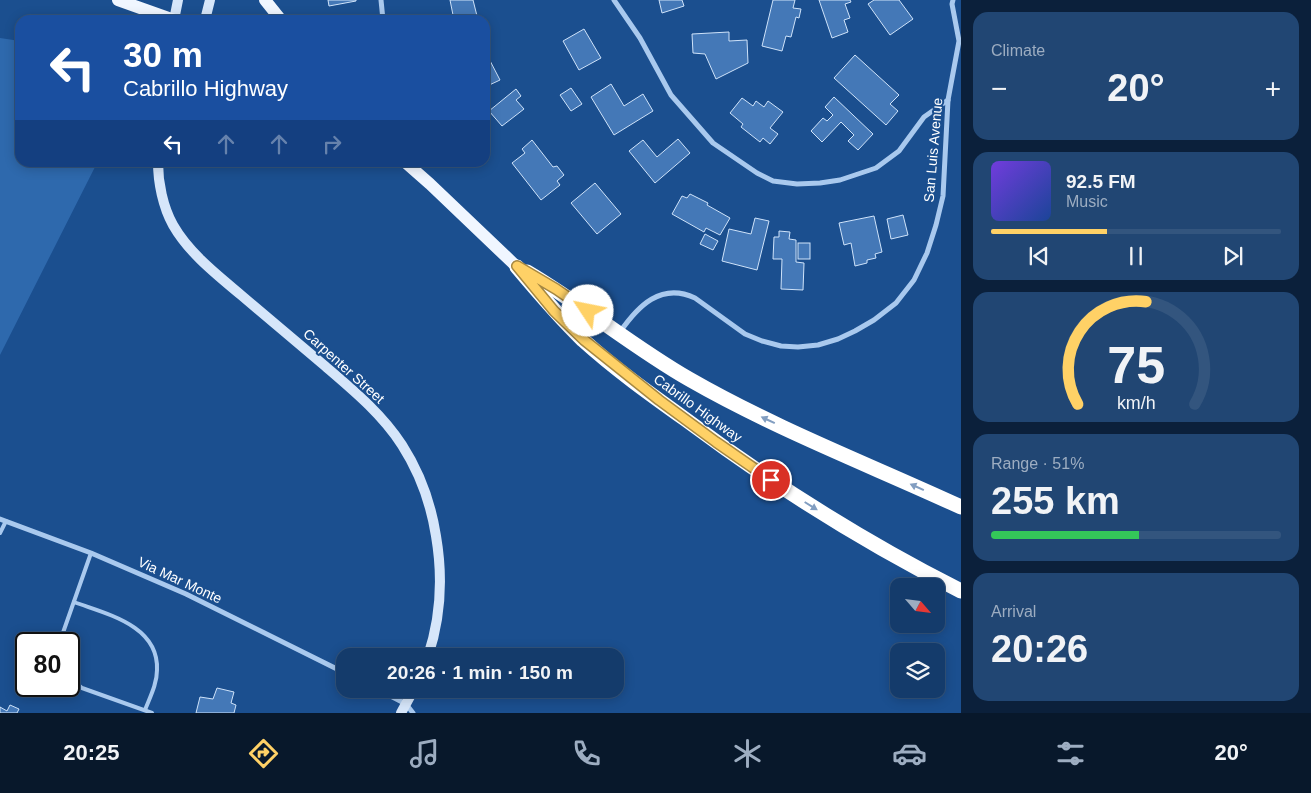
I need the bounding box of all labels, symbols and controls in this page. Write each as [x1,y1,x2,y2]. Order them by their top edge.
icon: left [40,35,105,100]
text: 30 m [123,35,203,74]
text: Climate [991,42,1045,59]
text: 20° [1107,67,1165,109]
text: − [991,73,1007,104]
text: + [1265,73,1281,104]
text: Cabrillo Highway [123,76,288,101]
street label: San Luis Avenue [920,97,946,203]
icon: left [159,130,187,158]
icon: ahead [212,130,240,158]
icon: ahead [265,130,293,158]
icon: right [318,130,346,158]
text: 92.5 FM [1066,171,1136,192]
text: Music [1066,193,1108,210]
icon: previous [1025,242,1053,270]
icon: pause [1122,242,1150,270]
icon: next [1219,242,1247,270]
position arrow [561,284,613,336]
street label: Carpenter Street [300,325,388,407]
text: 75 [1107,336,1165,394]
street label: Cabrillo Highway [651,371,745,445]
text: km/h [1117,393,1155,413]
one-way arrow [761,416,775,424]
text: Range · 51% [991,455,1084,472]
pin [750,459,792,501]
icon: arrive [757,466,785,494]
text: 255 km [991,480,1120,522]
one-way arrow [910,482,924,490]
one-way arrow [805,501,818,510]
street label: Via Mar Monte [135,554,225,607]
north arrow [890,578,945,632]
map controls [890,578,945,698]
text: Arrival [991,603,1036,620]
text: 20:26 [991,628,1088,670]
speed limit sign: 80 [15,632,80,697]
button: layers [890,643,945,698]
text: 20:26 · 1 min · 150 m [387,662,573,683]
icon: directions [246,736,281,771]
icon: music [407,736,442,771]
icon: phone [569,736,604,771]
icon: climate [730,736,765,771]
icon: car [892,736,927,771]
icon: filters [1053,736,1088,771]
text: 20:25 [63,740,119,765]
text: 20° [1214,740,1248,765]

